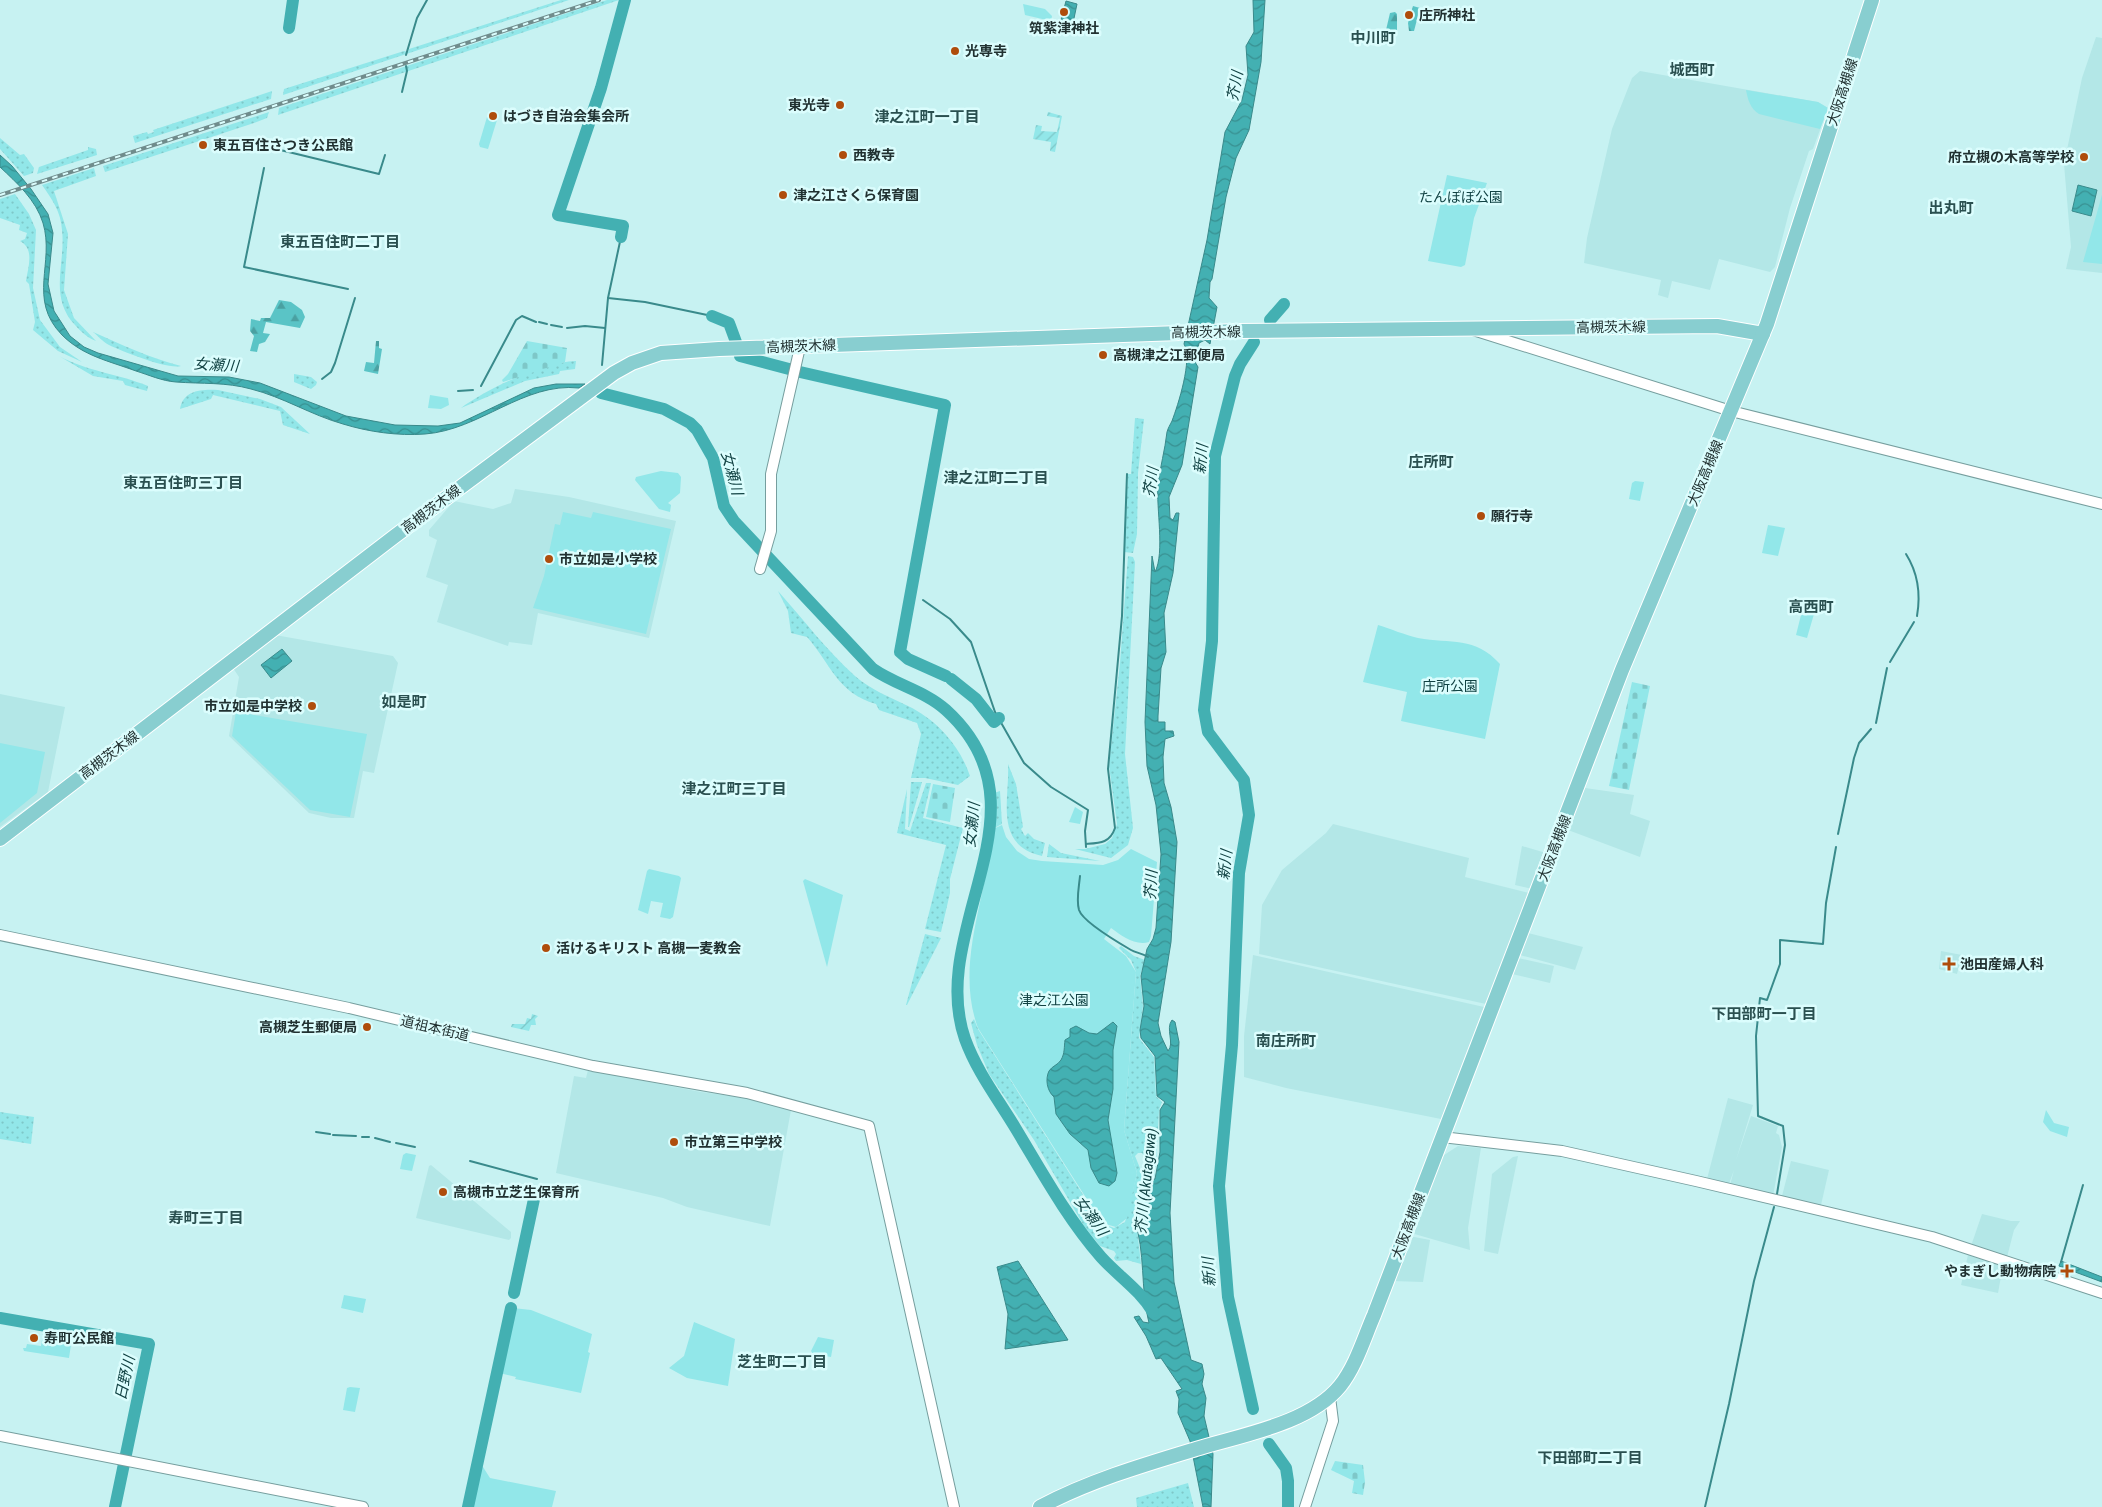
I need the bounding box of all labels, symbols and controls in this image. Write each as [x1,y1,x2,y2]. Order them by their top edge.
marker: 筑紫津神社 [1058,6,1070,18]
place label: 庄所神社 [1419,7,1475,23]
marker: 庄所神社 [1403,9,1415,21]
place label: 筑紫津神社 [1029,20,1099,36]
district label: 中川町 [1350,29,1396,47]
place label: 光専寺 [965,43,1007,59]
marker: 光専寺 [949,45,961,57]
street label: 大阪高槻線 [1824,56,1860,128]
district label: 城西町 [1669,61,1715,79]
water label: 芥川 [1224,68,1247,102]
place label: 東光寺 [788,97,830,113]
marker: 東光寺 [834,99,846,111]
place label: はづき自治会集会所 [503,108,629,124]
district label: 津之江町一丁目 [874,108,980,126]
marker: はづき自治会集会所 [487,110,499,122]
place label: 東五百住さつき公民館 [213,137,353,153]
marker: 東五百住さつき公民館 [197,139,209,151]
place label: 西教寺 [853,147,895,163]
marker: 西教寺 [837,149,849,161]
place label: 府立槻の木高等学校 [1948,149,2074,165]
marker: 府立槻の木高等学校 [2078,151,2090,163]
place label: 津之江さくら保育園 [793,187,919,203]
marker: 津之江さくら保育園 [777,189,789,201]
park label: たんぽぽ公園 [1419,189,1503,205]
district label: 出丸町 [1928,199,1974,217]
district label: 東五百住町二丁目 [280,233,400,251]
street label: 高槻茨木線 [1576,318,1646,336]
street label: 高槻茨木線 [1171,323,1241,341]
street label: 高槻茨木線 [766,337,836,355]
place label: 高槻津之江郵便局 [1113,347,1225,363]
marker: 高槻津之江郵便局 [1097,349,1109,361]
water label: 女瀬川 [193,354,241,376]
street label: 大阪高槻線 [1684,438,1726,508]
water label: 新川 [1190,441,1212,475]
water label: 女瀬川 [717,449,747,499]
district label: 庄所町 [1408,453,1454,471]
water label: 芥川 [1140,464,1162,498]
district label: 津之江町二丁目 [943,469,1049,487]
district label: 東五百住町三丁目 [123,474,243,492]
street label: 高槻茨木線 [398,482,464,536]
place label: 願行寺 [1491,508,1533,524]
marker: 願行寺 [1475,510,1487,522]
place label: 市立如是小学校 [559,551,657,567]
marker: 市立如是小学校 [543,553,555,565]
district label: 高西町 [1788,598,1834,616]
park label: 庄所公園 [1422,678,1478,694]
district label: 如是町 [381,693,427,711]
place label: 市立如是中学校 [204,698,302,714]
marker: 市立如是中学校 [306,700,318,712]
street label: 高槻茨木線 [76,728,142,782]
district label: 津之江町三丁目 [681,780,787,798]
water label: 女瀬川 [961,800,984,848]
street label: 大阪高槻線 [1534,812,1574,884]
water label: 新川 [1214,847,1236,881]
water label: 芥川 [1141,868,1161,900]
place label: 活けるキリスト 高槻一麦教会 [556,940,741,956]
marker: 活けるキリスト 高槻一麦教会 [540,942,552,954]
place label: 池田産婦人科 [1960,956,2044,972]
marker: 池田産婦人科 [1942,957,1956,971]
park label: 津之江公園 [1019,992,1089,1008]
district label: 下田部町一丁目 [1711,1005,1817,1023]
street label: 道祖本街道 [399,1012,471,1044]
place label: 高槻芝生郵便局 [259,1019,357,1035]
marker: 高槻芝生郵便局 [361,1021,373,1033]
district label: 南庄所町 [1256,1032,1316,1050]
water label: 芥川 (Akutagawa) [1131,1127,1161,1235]
place label: 市立第三中学校 [684,1134,782,1150]
marker: 市立第三中学校 [668,1136,680,1148]
place label: 高槻市立芝生保育所 [453,1184,579,1200]
marker: 高槻市立芝生保育所 [437,1186,449,1198]
street label: 大阪高槻線 [1388,1190,1428,1262]
water label: 女瀬川 [1070,1193,1113,1241]
district label: 寿町三丁目 [168,1209,244,1227]
water label: 新川 [1199,1254,1219,1288]
place label: やまぎし動物病院 [1944,1263,2056,1279]
marker: やまぎし動物病院 [2060,1264,2074,1278]
place label: 寿町公民館 [44,1330,114,1346]
marker: 寿町公民館 [28,1332,40,1344]
water label: 日野川 [112,1352,139,1402]
district label: 芝生町二丁目 [737,1353,827,1371]
district label: 下田部町二丁目 [1537,1449,1643,1467]

